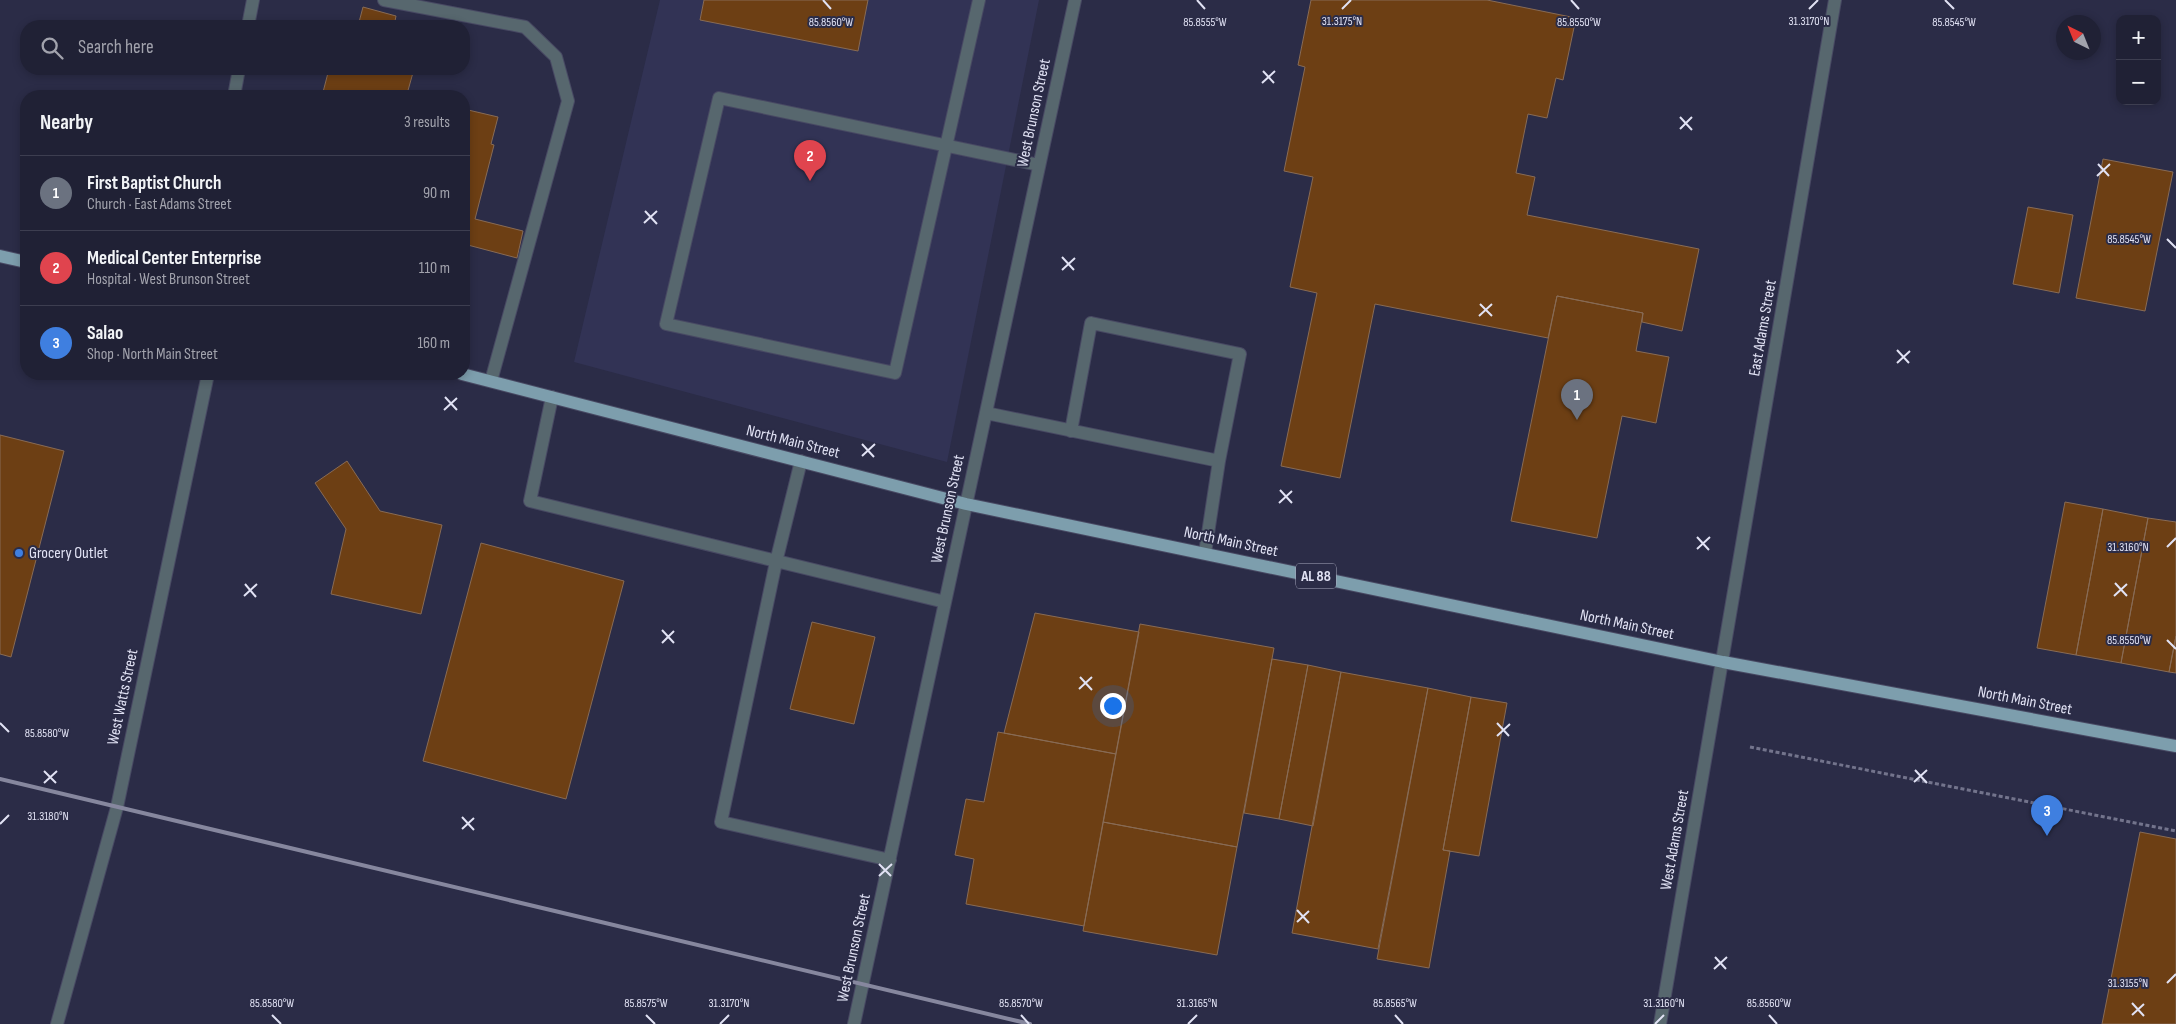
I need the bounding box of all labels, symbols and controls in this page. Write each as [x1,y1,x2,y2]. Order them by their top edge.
text: 31.3175°N [1322,14,1362,29]
text: 31.3170°N [1789,14,1829,29]
text: 85.8560°W [809,15,853,30]
text: 85.8555°W [1183,15,1227,30]
text: 85.8550°W [1557,15,1601,30]
text: 85.8545°W [1932,15,1976,30]
north arrow [2056,15,2101,60]
map controls [2116,15,2161,105]
button: + [2116,15,2161,60]
search box [20,20,470,75]
icon: search [38,34,66,62]
text: Search here [78,36,154,59]
street label: West Brunson Street [1013,57,1055,169]
button: − [2116,60,2161,105]
text: Nearby [40,110,93,135]
text: 3 results [404,113,450,132]
pin: 2 [794,140,826,181]
text: First Baptist Church [87,172,221,195]
text: 1 [53,184,59,203]
text: 90 m [423,184,450,203]
text: Church · East Adams Street [87,195,232,214]
text: 85.8545°W [2107,232,2151,247]
text: Medical Center Enterprise [87,247,261,270]
text: 2 [52,259,60,278]
text: 110 m [419,259,450,278]
text: Hospital · West Brunson Street [87,270,250,289]
street label: East Adams Street [1745,278,1781,378]
text: Salao [87,322,123,345]
text: 3 [52,334,60,353]
text: 160 m [417,334,450,353]
text: Shop · North Main Street [87,345,218,364]
pin: 1 [1561,379,1593,420]
street label: North Main Street [744,421,842,463]
street label: West Brunson Street [927,453,969,565]
street label: North Main Street [1182,523,1280,561]
text: 31.3160°N [2107,540,2149,555]
place label: Grocery Outlet [29,544,108,563]
marker: Grocery Outlet [13,547,25,559]
road number: AL 88 [1296,564,1336,588]
street label: North Main Street [1578,606,1676,644]
text: 85.8550°W [2107,633,2151,648]
street label: West Watts Street [104,647,142,747]
street label: North Main Street [1976,683,2074,719]
your location [1100,693,1126,719]
text: 85.8580°W [25,726,69,741]
street label: West Adams Street [1657,788,1693,892]
pin: 3 [2031,795,2063,836]
text: 31.3180°N [27,809,69,824]
street label: West Brunson Street [833,892,875,1004]
text: 31.3155°N [2108,976,2148,991]
text: 85.8580°W [250,996,294,1011]
text: 85.8575°W [624,996,668,1011]
text: 31.3170°N [709,996,749,1011]
text: 85.8570°W [999,996,1043,1011]
text: 31.3165°N [1177,996,1217,1011]
text: 85.8565°W [1373,996,1417,1011]
text: 31.3160°N [1643,996,1685,1011]
text: 85.8560°W [1747,996,1791,1011]

